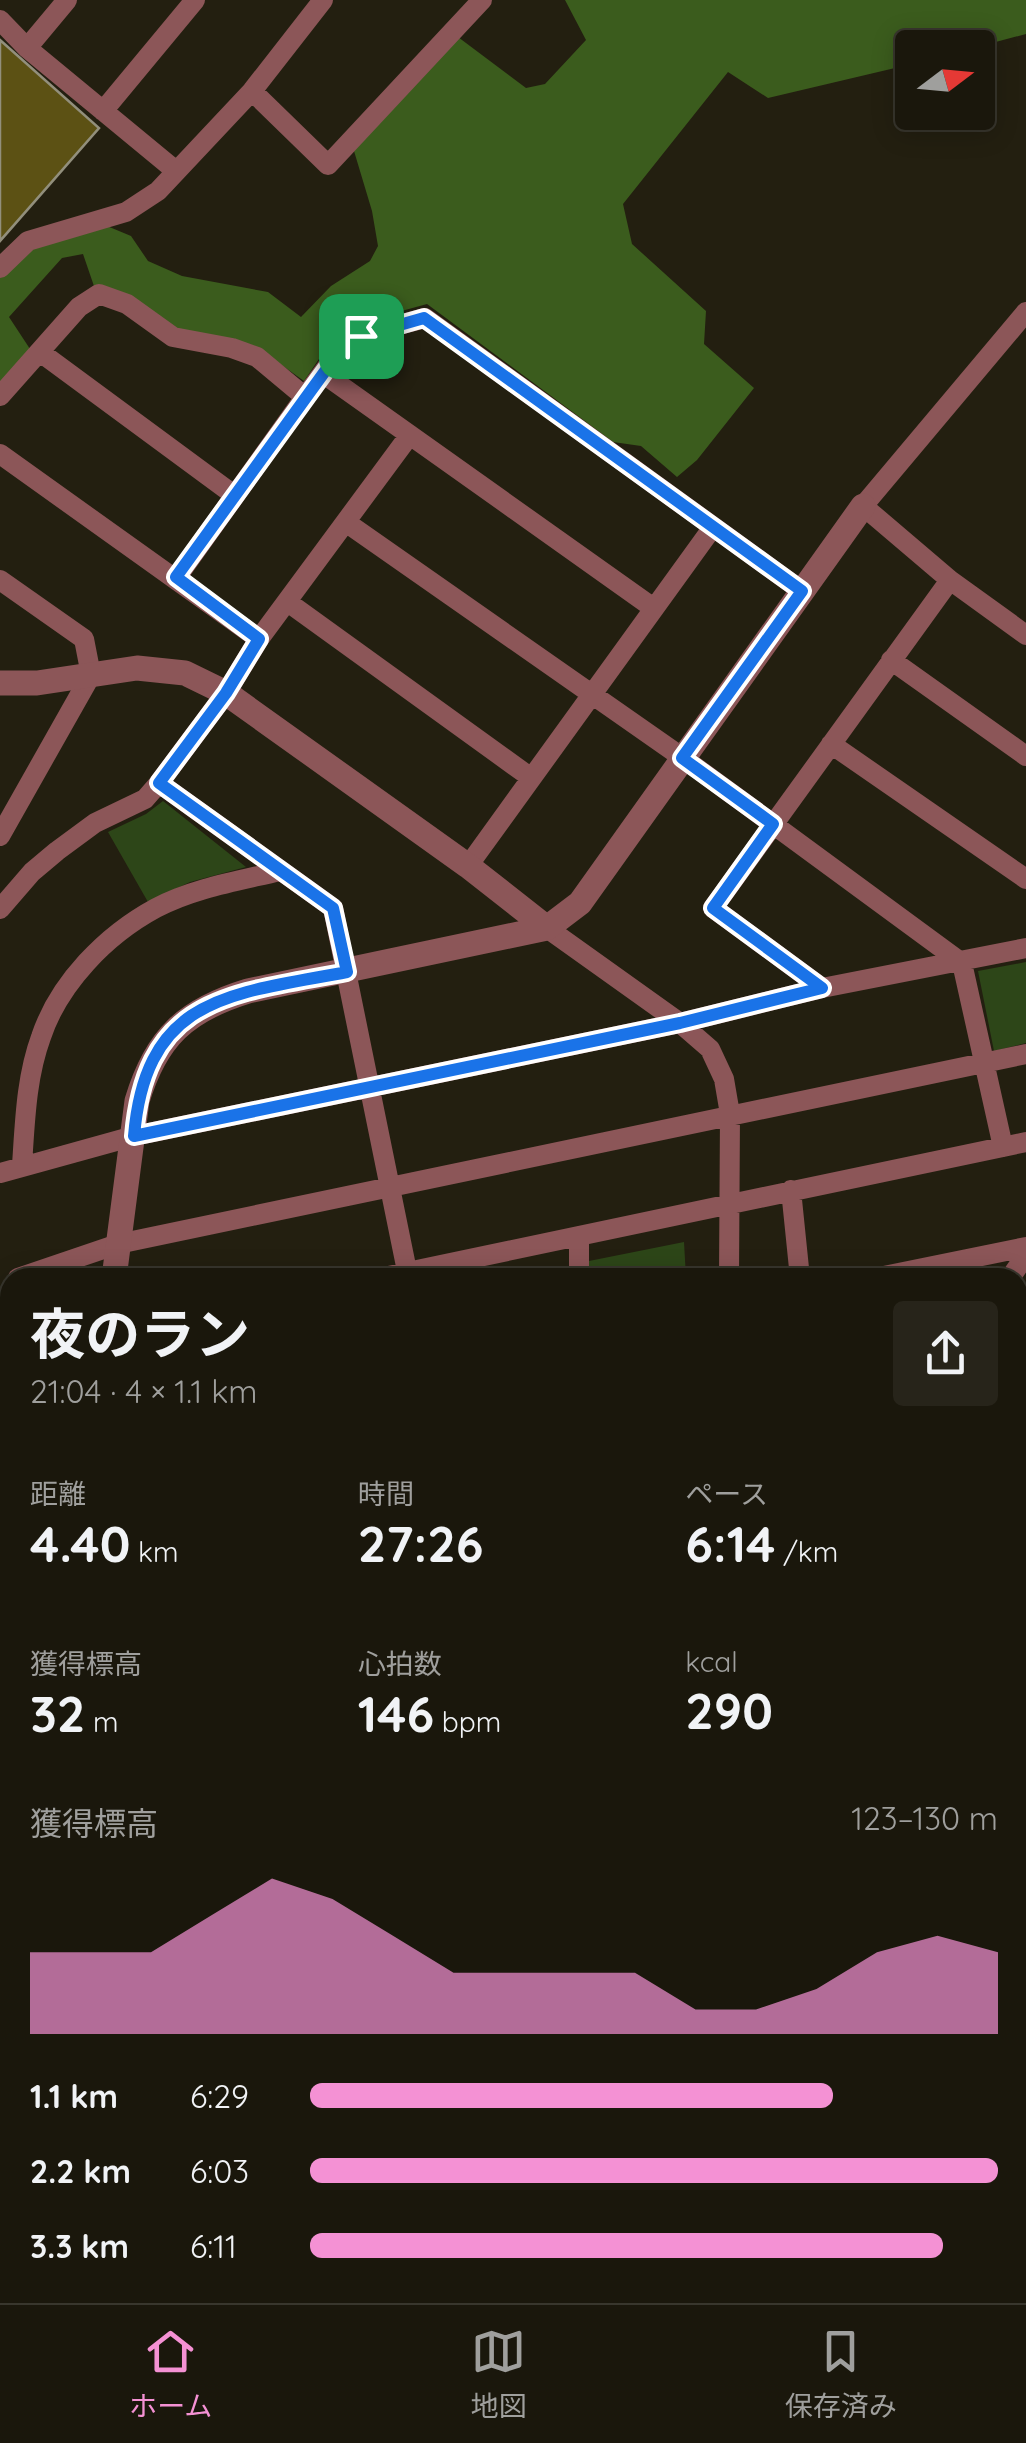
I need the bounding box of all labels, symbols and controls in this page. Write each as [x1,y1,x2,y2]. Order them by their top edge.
north arrow [895,30,995,130]
map controls [895,30,995,130]
pin [319,294,404,379]
icon: arrive [334,309,389,364]
text: 夜のラン [30,1299,250,1368]
button: share [893,1301,998,1406]
text: 21:04 · 4 × 1.1 km [30,1371,257,1411]
text: 距離 [30,1476,86,1511]
text: 時間 [358,1476,414,1511]
text: ペース [685,1476,768,1511]
text: 4.40 [30,1512,130,1575]
text: 27:26 [358,1512,483,1575]
text: 6:14 [685,1512,775,1575]
text: km [130,1534,179,1569]
text: /km [775,1534,838,1569]
text: kcal [685,1644,738,1679]
text: 獲得標高 [30,1646,142,1681]
text: 心拍数 [358,1646,442,1681]
text: 290 [685,1679,773,1742]
text: 32 [30,1682,85,1745]
text: 146 [358,1682,434,1745]
text: m [85,1704,119,1739]
text: bpm [434,1704,501,1739]
text: 123–130 m [851,1798,998,1838]
text: 獲得標高 [30,1803,158,1843]
text: 1.1 km [30,2076,118,2116]
text: 6:29 [190,2076,249,2116]
text: 2.2 km [30,2151,131,2191]
text: 6:03 [190,2151,249,2191]
text: 3.3 km [30,2226,129,2266]
text: 6:11 [190,2226,237,2266]
tab: ホーム [129,2324,212,2424]
tab: 地図 [471,2324,527,2424]
tab: 保存済み [785,2324,897,2424]

